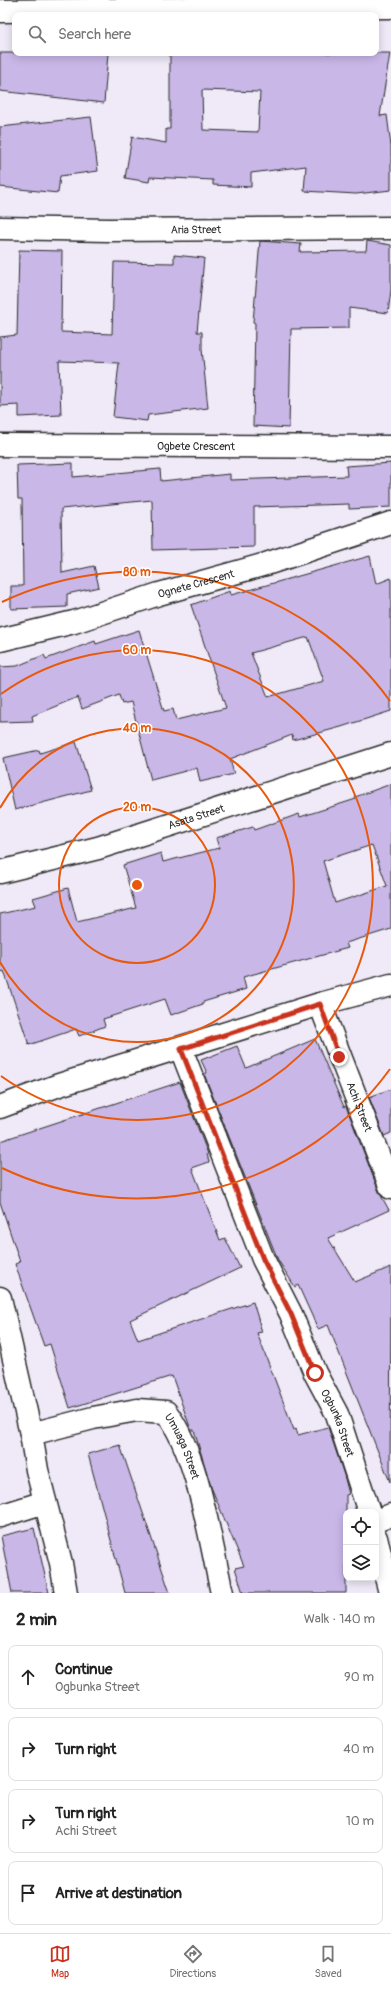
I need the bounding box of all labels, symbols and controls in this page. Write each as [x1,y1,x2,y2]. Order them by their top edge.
search box [12,12,379,56]
icon: search [26,23,48,45]
text: Search here [58,25,131,44]
street label: Aria Street [171,223,222,237]
street label: Ogbete Crescent [157,440,236,453]
text: 80 m [123,565,151,580]
street label: Ognete Crescent [156,567,236,601]
text: 60 m [123,643,152,658]
text: 40 m [122,721,152,736]
text: 20 m [123,800,151,815]
street label: Asata Street [166,802,227,832]
centre of rings [130,878,144,892]
route end [330,1048,348,1066]
street label: Achi Street [344,1080,375,1134]
route start [306,1364,324,1382]
street label: Ogbunka Street [318,1387,357,1459]
street label: Umuaga Street [162,1411,202,1481]
map controls [343,1509,379,1581]
button: locate [343,1509,379,1545]
button: layers [343,1545,379,1581]
text: 2 min [16,1609,57,1630]
text: Walk · 140 m [304,1611,375,1627]
text: Continue [55,1660,113,1679]
icon: ahead [17,1666,39,1688]
text: 90 m [344,1669,374,1685]
text: Ogbunka Street [55,1679,140,1695]
icon: right [17,1738,39,1760]
text: Turn right [55,1740,116,1759]
text: 40 m [343,1741,374,1757]
text: Turn right [55,1804,116,1823]
icon: right [17,1810,39,1832]
text: 10 m [346,1813,374,1829]
text: Achi Street [55,1823,117,1839]
icon: arrive [17,1882,39,1904]
text: Arrive at destination [55,1884,182,1903]
tab: Map [49,1943,71,1980]
tab: Directions [169,1943,216,1980]
tab: Saved [315,1943,342,1980]

